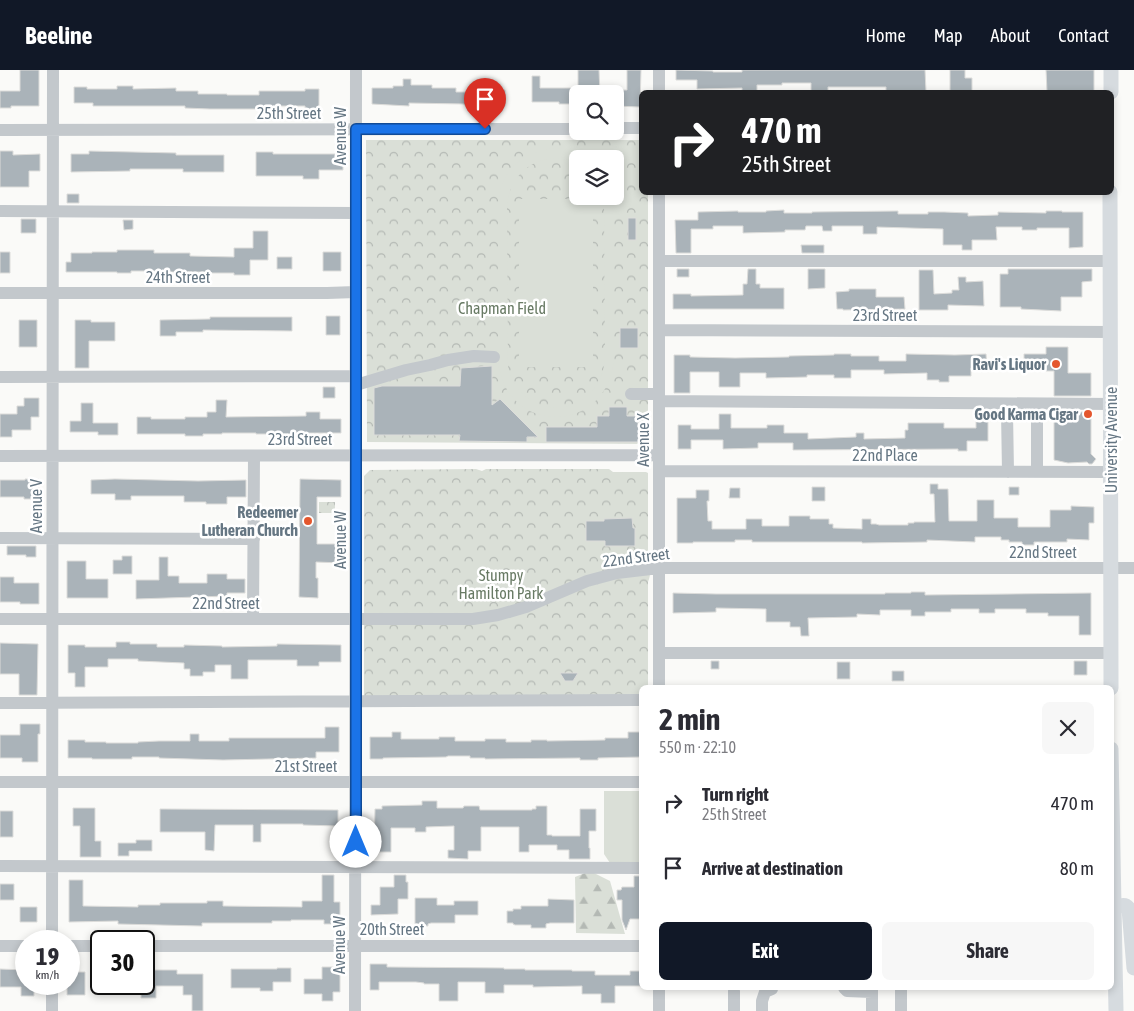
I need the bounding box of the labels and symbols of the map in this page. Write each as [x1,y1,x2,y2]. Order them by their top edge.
pin [464,78,506,129]
street label: 25th Street [257,104,322,122]
street label: Avenue W [331,107,349,165]
street label: 24th Street [146,268,211,286]
park label: Chapman Field [458,299,546,318]
street label: 23rd Street [853,306,918,324]
place label: Ravi's Liquor [972,355,1046,373]
marker: Ravi's Liquor [1050,358,1062,370]
street label: University Avenue [1102,387,1121,493]
place label: Good Karma Cigar [974,405,1078,423]
marker: Good Karma Cigar [1082,408,1094,420]
street label: Avenue X [634,412,652,467]
street label: 23rd Street [268,430,333,448]
street label: 22nd Place [852,446,918,464]
street label: Avenue V [27,479,45,533]
place label: Redeemer Lutheran Church [202,503,298,539]
street label: Avenue W [331,511,349,569]
marker: Redeemer Lutheran Church [302,515,314,527]
street label: 22nd Street [1009,543,1077,561]
street label: 22nd Street [601,544,671,570]
park label: Stumpy Hamilton Park [459,566,543,602]
street label: 22nd Street [192,594,260,612]
street label: 21st Street [275,757,338,775]
position arrow [329,815,381,867]
street label: Avenue W [330,916,348,974]
street label: 20th Street [360,920,425,938]
speed limit sign: 30 [90,930,155,995]

